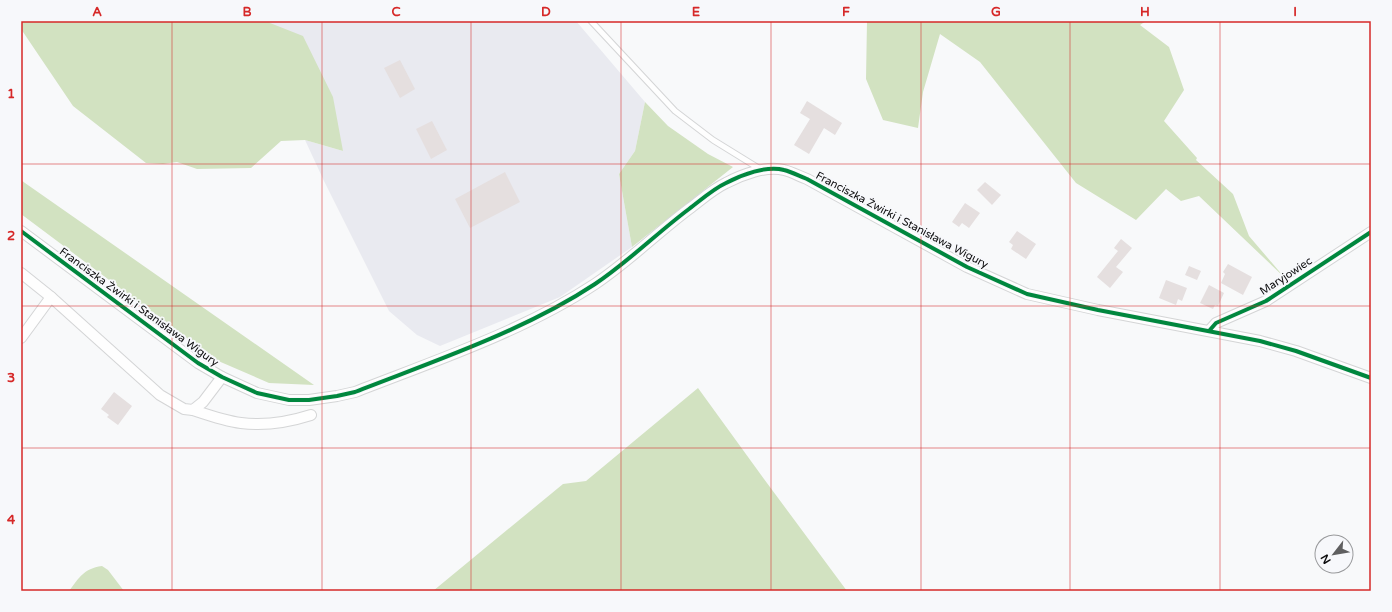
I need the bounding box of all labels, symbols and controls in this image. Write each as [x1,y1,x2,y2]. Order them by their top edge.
text: A [92,4,102,20]
text: B [242,4,252,20]
text: C [391,4,401,20]
text: D [541,4,551,20]
text: E [692,4,700,20]
text: F [842,4,850,20]
text: G [991,4,1001,20]
text: H [1140,4,1150,20]
text: I [1293,4,1297,20]
text: 1 [7,86,15,102]
street label: Franciszka Żwirki i Stanisława Wigury [814,169,991,271]
text: 2 [7,228,15,244]
street label: Franciszka Żwirki i Stanisława Wigury [57,245,221,369]
street label: Maryjowiec [1257,254,1315,298]
text: 3 [7,370,15,386]
text: 4 [7,512,16,528]
north arrow [1314,534,1354,574]
text: N [1318,552,1334,566]

